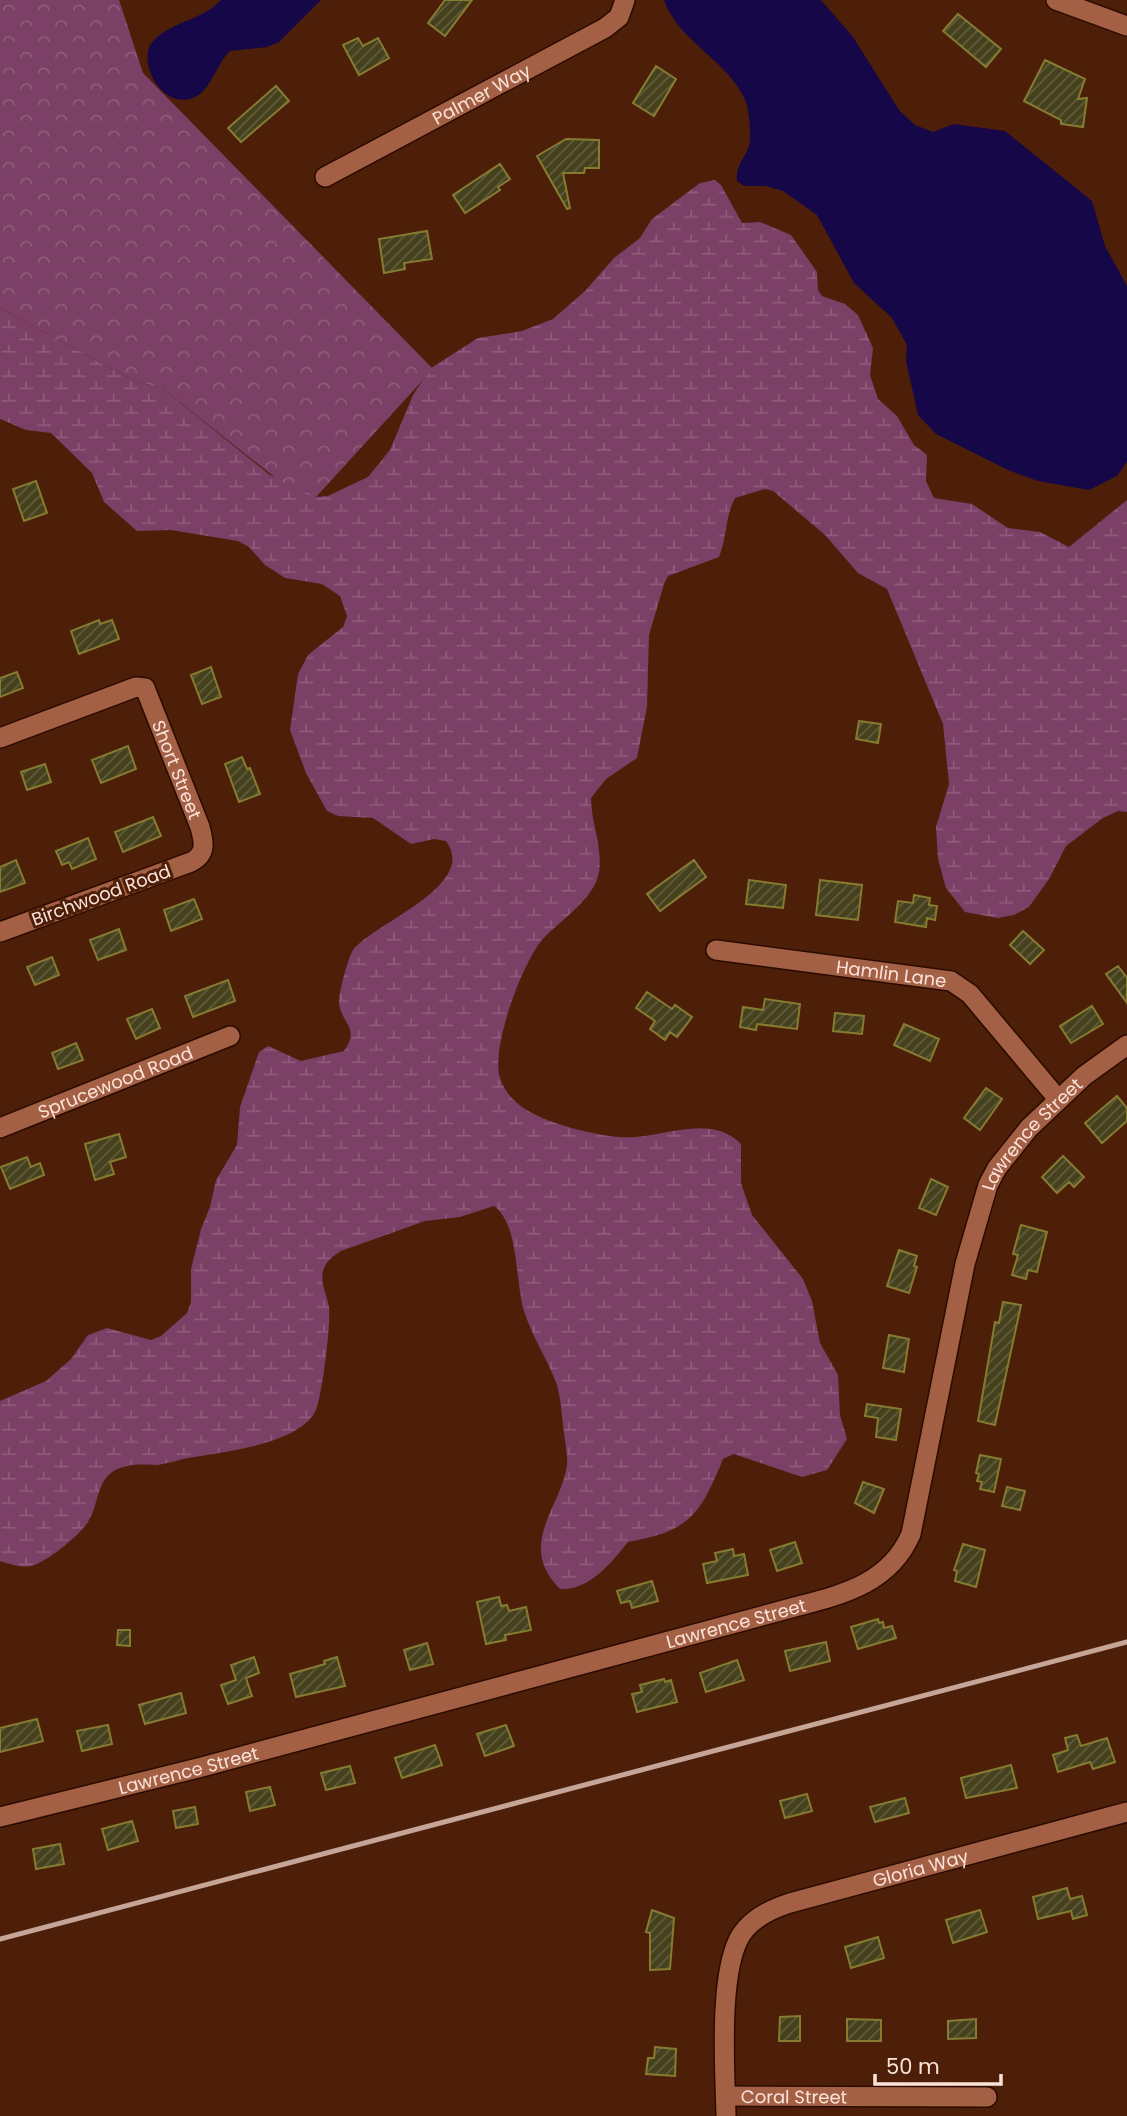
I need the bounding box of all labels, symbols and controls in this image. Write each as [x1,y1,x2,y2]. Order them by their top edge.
street label: Palmer Way [428,57,535,130]
street label: Short Street [146,716,208,823]
street label: Birchwood Road [28,858,174,932]
street label: Hamlin Lane [835,953,948,993]
street label: Sprucewood Road [34,1040,196,1124]
street label: Lawrence Street [975,1072,1088,1193]
street label: Lawrence Street [663,1592,809,1654]
street label: Lawrence Street [116,1740,261,1800]
street label: Gloria Way [870,1843,971,1893]
scale bar [875,2042,1001,2086]
text: 50 m [886,2052,940,2081]
street label: Coral Street [741,2084,847,2109]

